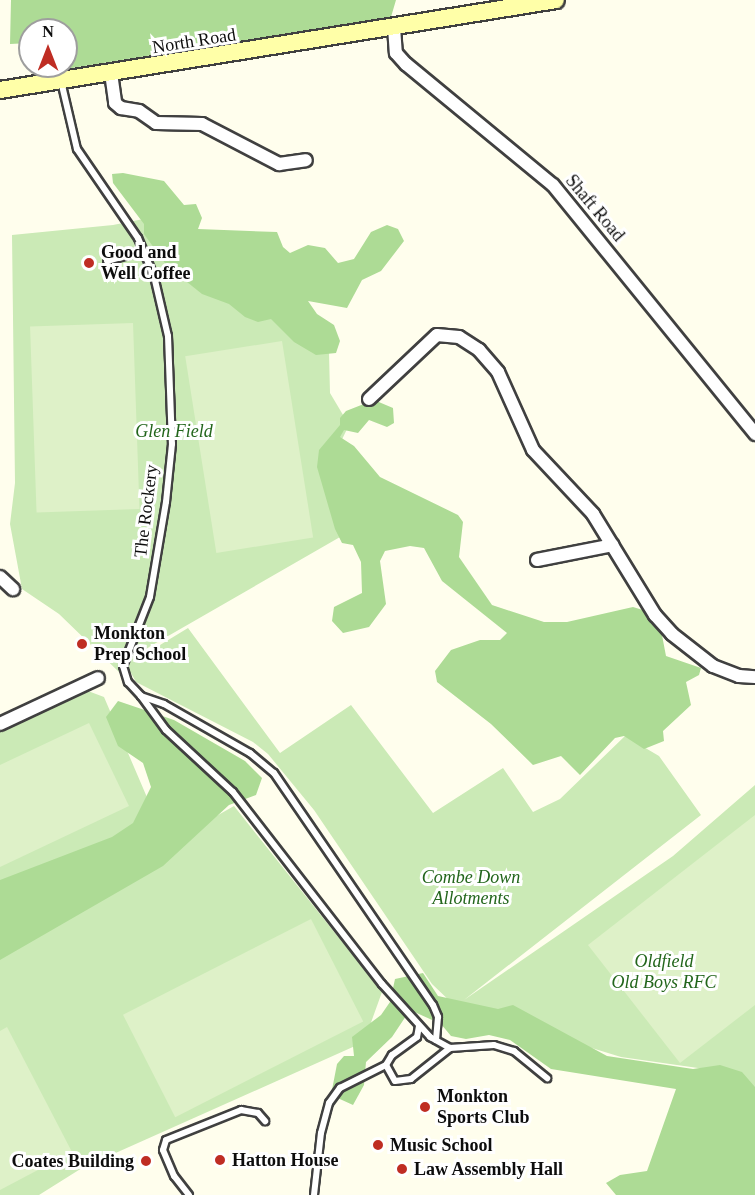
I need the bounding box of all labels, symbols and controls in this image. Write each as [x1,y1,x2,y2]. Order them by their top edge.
north arrow [18,18,78,78]
text: N [42,23,54,40]
street label: North Road [151,24,237,58]
street label: Shaft Road [561,170,629,246]
place label: Good and Well Coffee [101,242,190,284]
marker: Good and Well Coffee [82,256,96,270]
park label: Glen Field [135,420,213,442]
street label: The Rockery [130,463,162,559]
place label: Monkton Prep School [94,623,186,666]
marker: Monkton Prep School [75,637,89,651]
park label: Combe Down Allotments [422,867,520,910]
park label: Oldfield Old Boys RFC [612,951,716,994]
place label: Monkton Sports Club [437,1086,530,1128]
marker: Monkton Sports Club [418,1100,432,1114]
place label: Music School [390,1134,493,1156]
marker: Music School [371,1138,385,1152]
place label: Hatton House [232,1149,339,1171]
place label: Coates Building [11,1150,134,1172]
marker: Hatton House [213,1153,227,1167]
marker: Coates Building [139,1154,153,1168]
place label: Law Assembly Hall [414,1158,564,1180]
marker: Law Assembly Hall [395,1162,409,1176]

